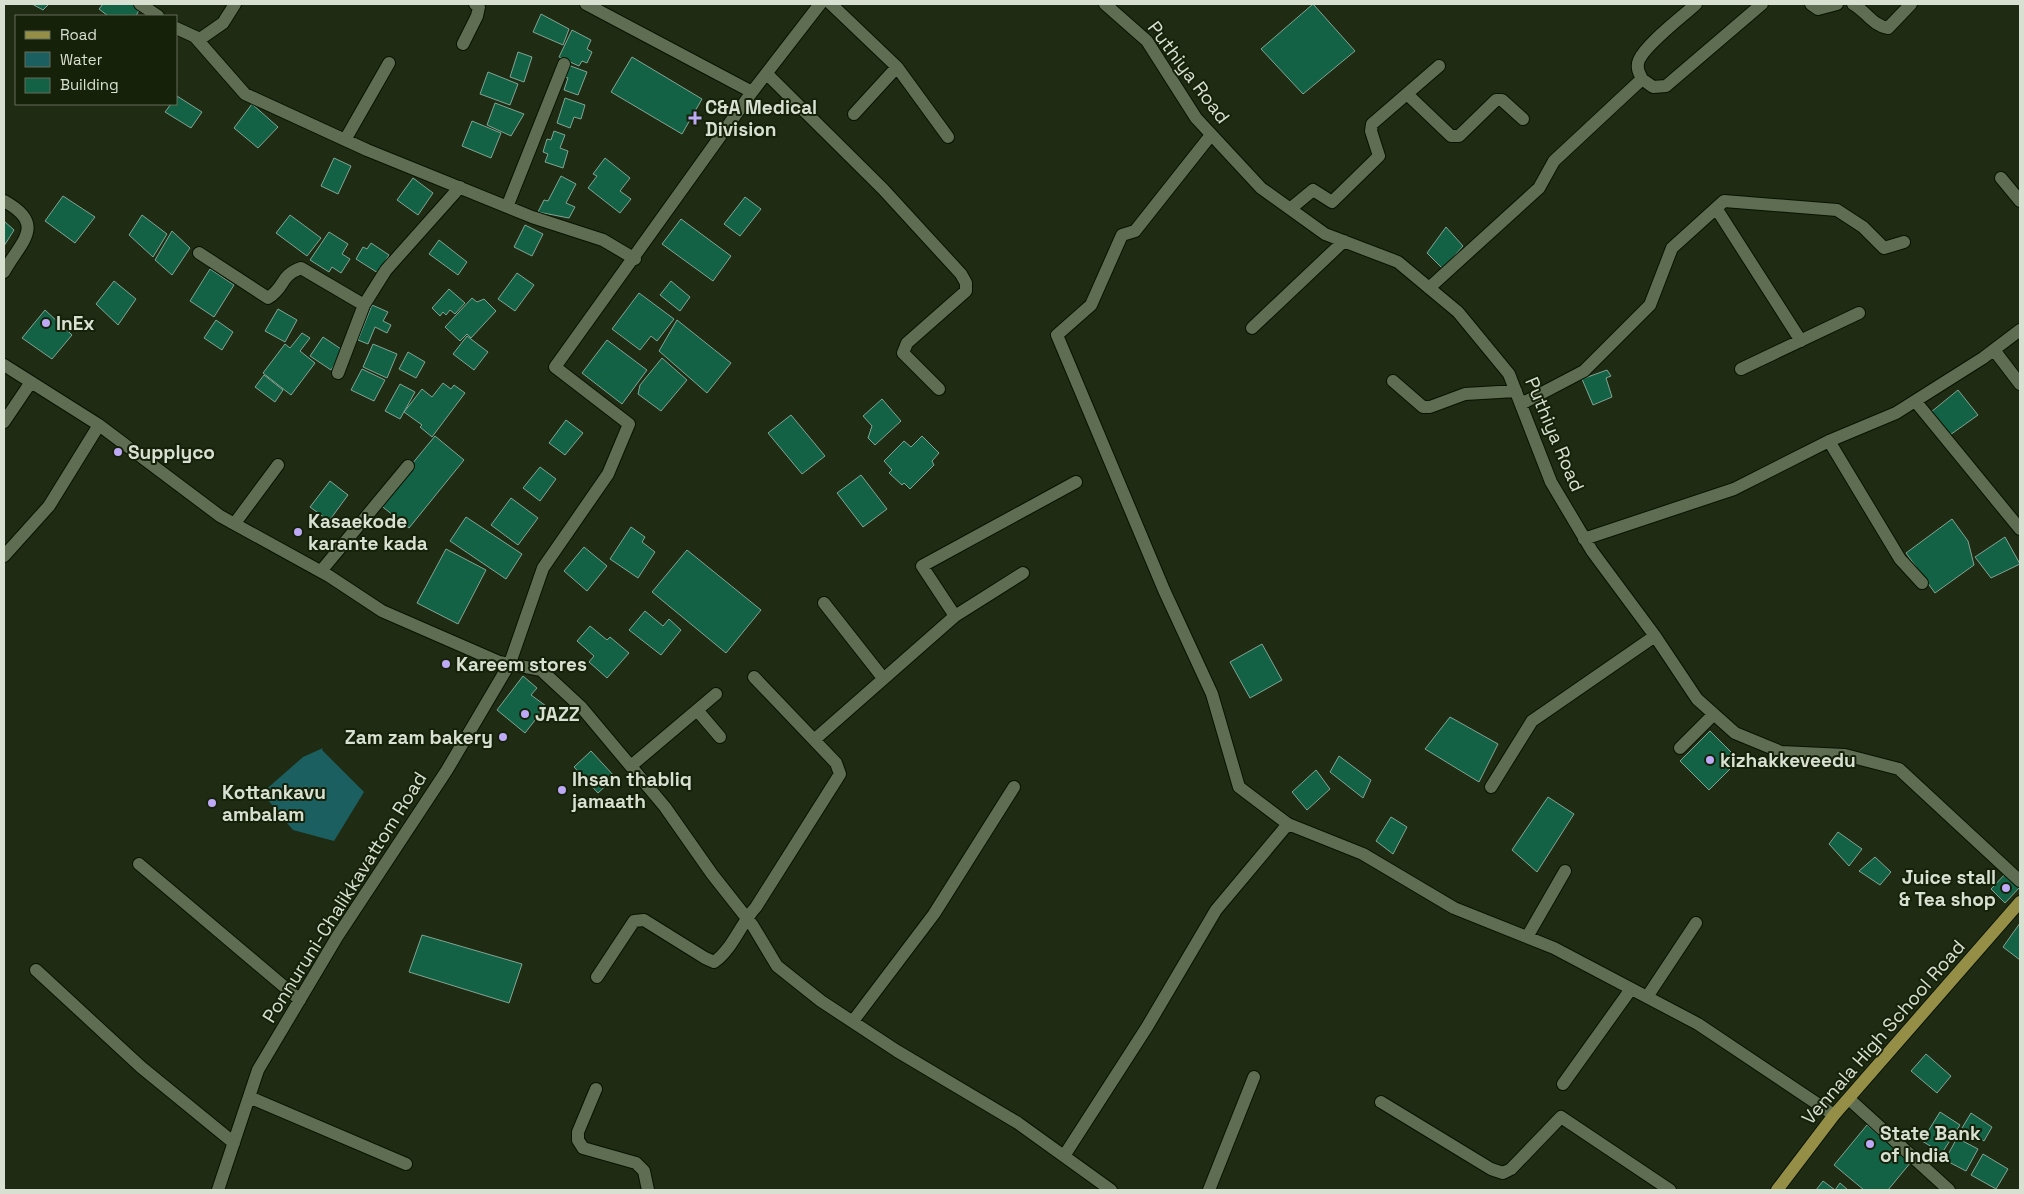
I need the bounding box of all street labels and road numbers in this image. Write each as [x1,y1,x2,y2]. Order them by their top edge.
street label: Puthiya Road [1142,16,1235,129]
street label: Puthiya Road [1519,373,1590,495]
street label: Ponnuruni-Chalikkavattom Road [257,767,432,1027]
street label: Vennala High School Road [1796,935,1971,1130]

